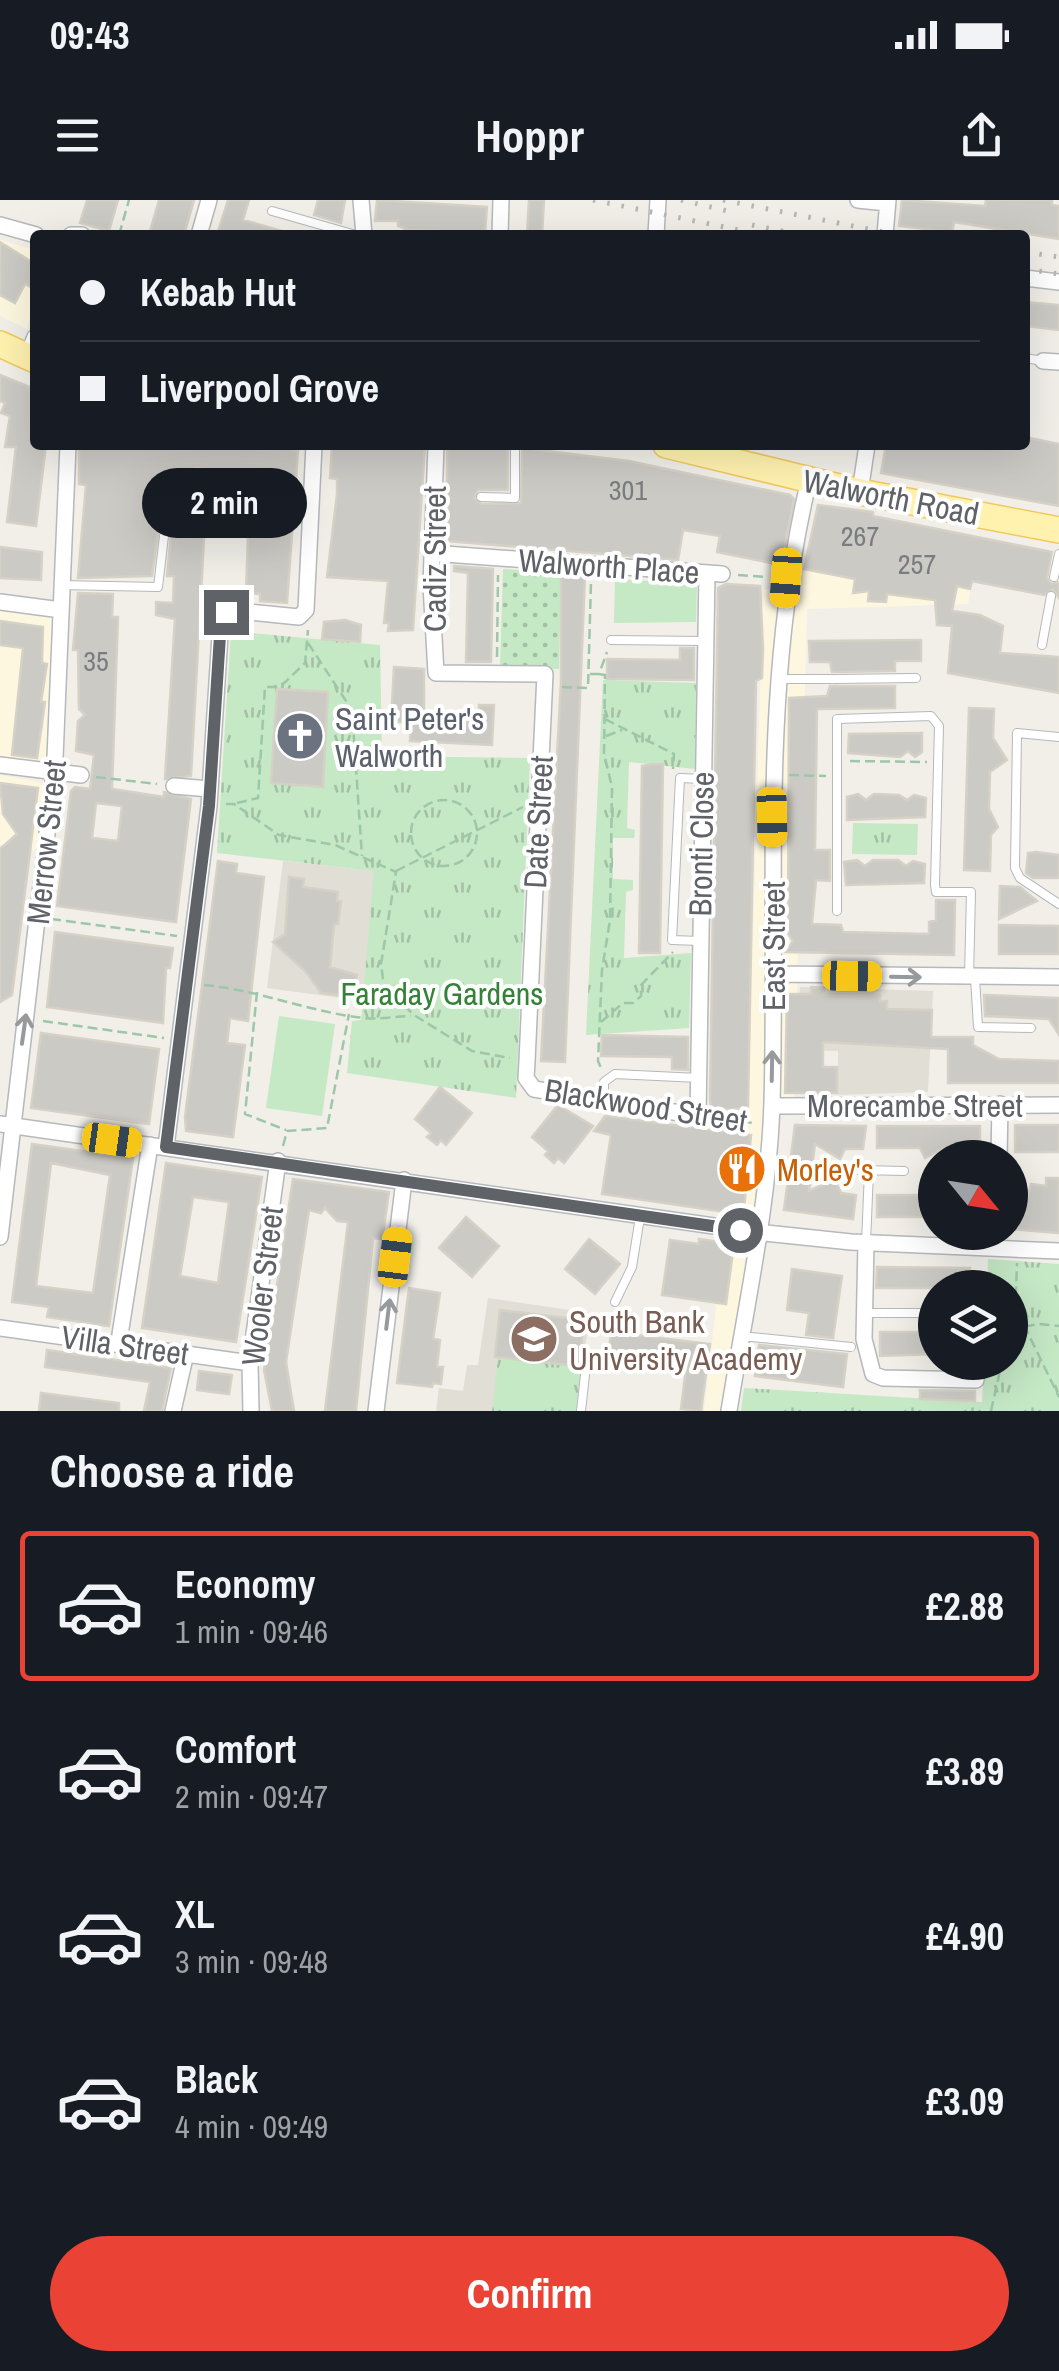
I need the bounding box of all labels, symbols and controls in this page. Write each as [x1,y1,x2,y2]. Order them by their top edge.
text: 09:43 [50,10,130,61]
text: Hoppr [475,105,584,166]
icon: menu [50,108,105,163]
icon: share [954,108,1009,163]
text: Kebab Hut [140,267,296,318]
text: Liverpool Grove [140,363,379,414]
street label: Walworth Road [799,459,983,535]
callout: 2 min [144,467,308,537]
house number: 301 [609,471,647,509]
text: 2 min [190,481,259,524]
street label: Cadiz Street [413,486,456,632]
house number: 267 [841,517,879,555]
street label: Walworth Place [517,538,701,594]
house number: 257 [898,545,936,583]
car [769,547,803,609]
route end [204,590,249,635]
house number: 35 [83,642,109,680]
place label: Saint Peter's Walworth [335,697,484,777]
church icon: Saint Peter's Walworth [274,710,326,762]
street label: Date Street [513,755,563,889]
street label: Merrow Street [16,758,76,926]
street label: Bronti Close [678,771,724,917]
car [756,787,788,847]
street label: East Street [752,881,795,1011]
car [822,960,882,992]
one-way arrow [890,968,922,986]
park label: Faraday Gardens [341,972,543,1015]
one-way arrow [16,1013,34,1046]
one-way arrow [763,1050,782,1082]
street label: Blackwood Street [542,1068,750,1142]
street label: Morecambe Street [807,1084,1023,1127]
car [80,1121,144,1159]
north arrow [918,1140,1028,1250]
map controls [918,1140,1028,1380]
restaurant icon: Morley's [716,1143,768,1195]
place label: Morley's [777,1148,874,1191]
street label: Wooler Street [231,1204,293,1368]
route start [718,1208,763,1253]
car [376,1225,414,1289]
button: layers [918,1270,1028,1380]
one-way arrow [379,1299,397,1331]
place label: South Bank University Academy [569,1300,802,1380]
school or university icon: South Bank University Academy [508,1313,560,1365]
street label: Villa Street [59,1315,191,1375]
text: Choose a ride [50,1440,294,1501]
text: Economy [175,1559,315,1610]
icon: car [55,1561,145,1651]
text: £2.88 [926,1581,1004,1632]
text: 1 min · 09:46 [175,1610,328,1653]
text: Comfort [175,1724,296,1775]
icon: car [55,1726,145,1816]
text: £3.89 [926,1746,1004,1797]
text: 2 min · 09:47 [175,1775,328,1818]
text: XL [175,1889,215,1940]
icon: car [55,1891,145,1981]
text: £4.90 [926,1911,1004,1962]
text: 3 min · 09:48 [175,1940,328,1983]
text: Black [175,2054,258,2105]
icon: car [55,2056,145,2146]
text: £3.09 [926,2076,1004,2127]
text: 4 min · 09:49 [175,2105,328,2148]
button: Confirm [50,2236,1009,2351]

